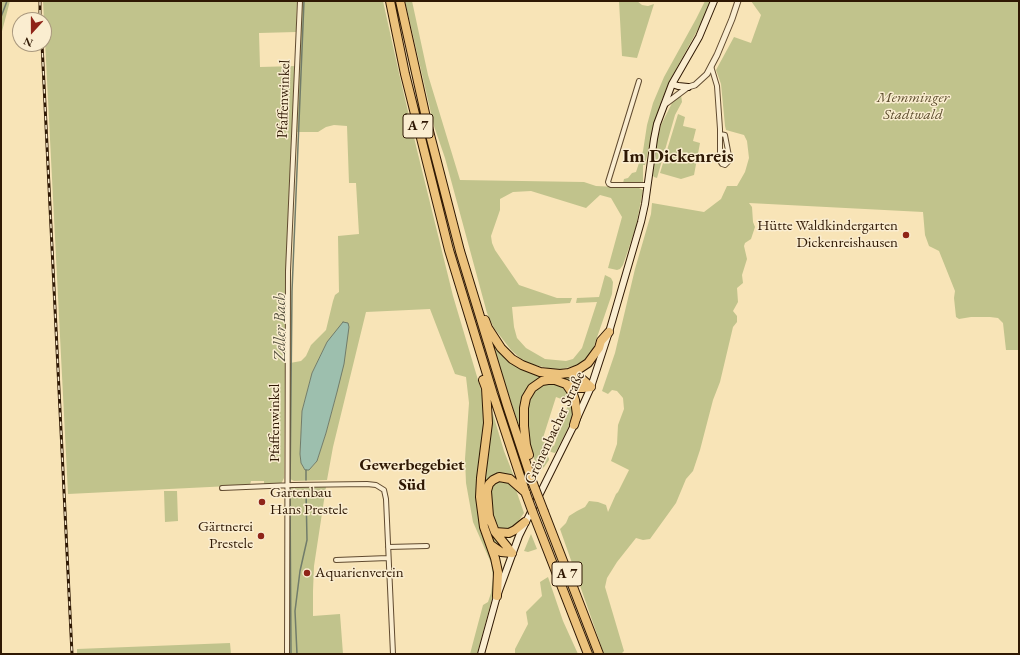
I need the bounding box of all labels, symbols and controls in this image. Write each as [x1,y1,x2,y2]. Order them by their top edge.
north arrow [12,12,52,52]
text: N [21,34,35,50]
street label: Pfaffenwinkel [274,59,294,139]
park label: Memminger Stadtwald [877,89,949,124]
road number: A 7 [403,114,433,138]
district label: Im Dickenreis [622,146,734,168]
place label: Hütte Waldkindergarten Dickenreishausen [757,217,898,252]
marker: Hütte Waldkindergarten Dickenreishausen [901,230,911,240]
water label: Zeller Bach [271,293,291,361]
street label: Grönenbacher Straße [521,369,589,487]
street label: Pfaffenwinkel [266,384,284,462]
district label: Gewerbegebiet Süd [360,455,464,495]
place label: Gartenbau Hans Prestele [270,484,348,519]
marker: Gartenbau Hans Prestele [257,497,267,507]
place label: Gärtnerei Prestele [198,518,253,553]
marker: Gärtnerei Prestele [256,531,266,541]
road number: A 7 [552,562,582,586]
place label: Aquarienverein [315,564,404,582]
marker: Aquarienverein [302,568,312,578]

